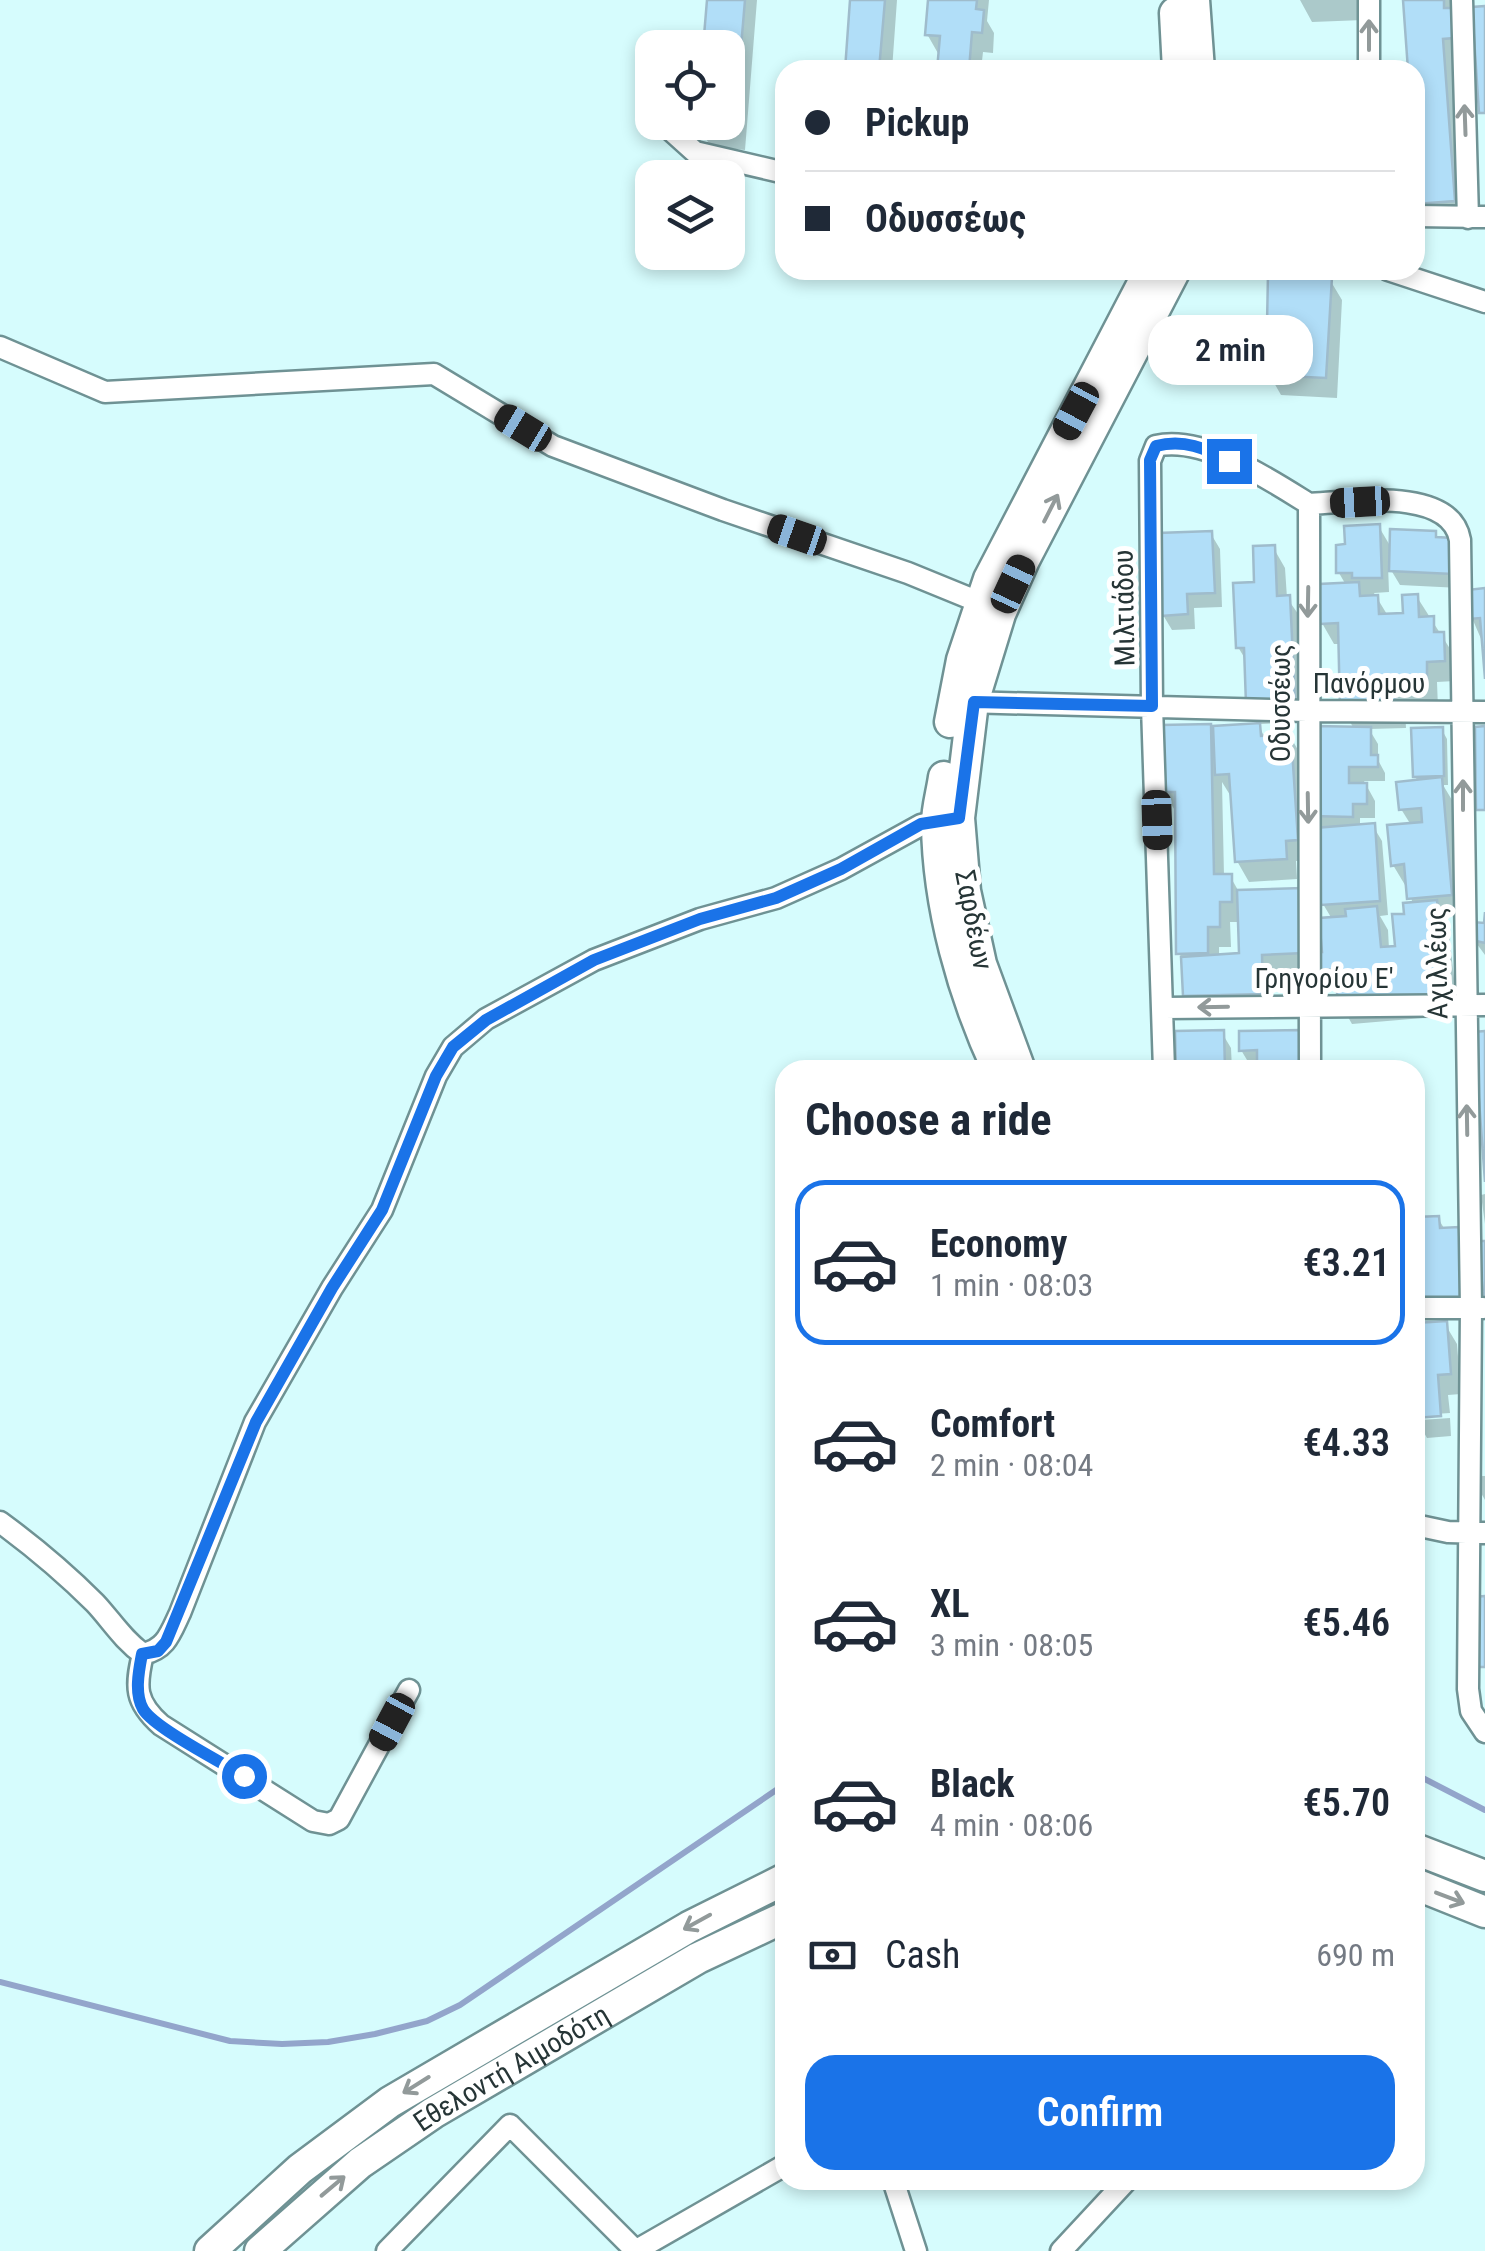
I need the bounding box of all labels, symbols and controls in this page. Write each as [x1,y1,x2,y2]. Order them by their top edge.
one-way arrow [1360,19,1378,52]
map controls [635,30,745,270]
button: locate [635,30,745,140]
text: Pickup [865,101,969,145]
one-way arrow [1456,105,1475,137]
button: layers [635,160,745,270]
text: Οδυσσέως [865,197,1026,241]
callout: 2 min [1146,316,1312,386]
text: 2 min [1195,331,1266,369]
car [1049,377,1103,445]
car [490,400,556,456]
route end [1207,439,1252,484]
car [1329,485,1391,519]
one-way arrow [1042,494,1061,524]
car [764,511,830,559]
street label: Μιλτιάδου [1106,549,1142,667]
car [987,550,1039,618]
one-way arrow [1298,584,1318,617]
street label: Οδυσσέως [1264,644,1297,762]
street label: Πανόρμου [1313,667,1425,700]
one-way arrow [1454,780,1472,812]
car [1141,789,1173,851]
one-way arrow [1298,792,1318,824]
street label: Σαρδέων [948,867,1000,973]
street label: Αχιλλέως [1420,907,1454,1019]
street label: Γρηγορίου Ε' [1254,962,1394,995]
one-way arrow [1197,998,1229,1017]
text: Choose a ride [805,1093,1052,1146]
one-way arrow [1458,1104,1476,1136]
icon: car [810,1218,900,1308]
text: Economy [930,1222,1067,1266]
text: €3.21 [1303,1241,1390,1285]
text: 1 min · 08:03 [930,1266,1093,1304]
icon: car [810,1398,900,1488]
text: Comfort [930,1402,1055,1446]
text: €4.33 [1303,1421,1390,1465]
text: 2 min · 08:04 [930,1446,1093,1484]
icon: car [810,1578,900,1668]
text: XL [930,1582,969,1626]
text: €5.46 [1303,1601,1390,1645]
text: 3 min · 08:05 [930,1626,1093,1664]
car [365,1688,419,1756]
route start [222,1754,267,1799]
icon: car [810,1758,900,1848]
text: Black [930,1762,1014,1806]
text: €5.70 [1303,1781,1390,1825]
text: 4 min · 08:06 [930,1806,1093,1844]
one-way arrow [1434,1890,1465,1908]
one-way arrow [683,1913,713,1933]
icon: cash [805,1928,860,1983]
text: Cash [885,1933,960,1977]
text: 690 m [1316,1936,1395,1974]
street label: Εθελοντή Αιμοδότη [407,1997,615,2138]
button: Confirm [805,2055,1395,2170]
one-way arrow [403,2075,431,2096]
one-way arrow [319,2175,345,2197]

